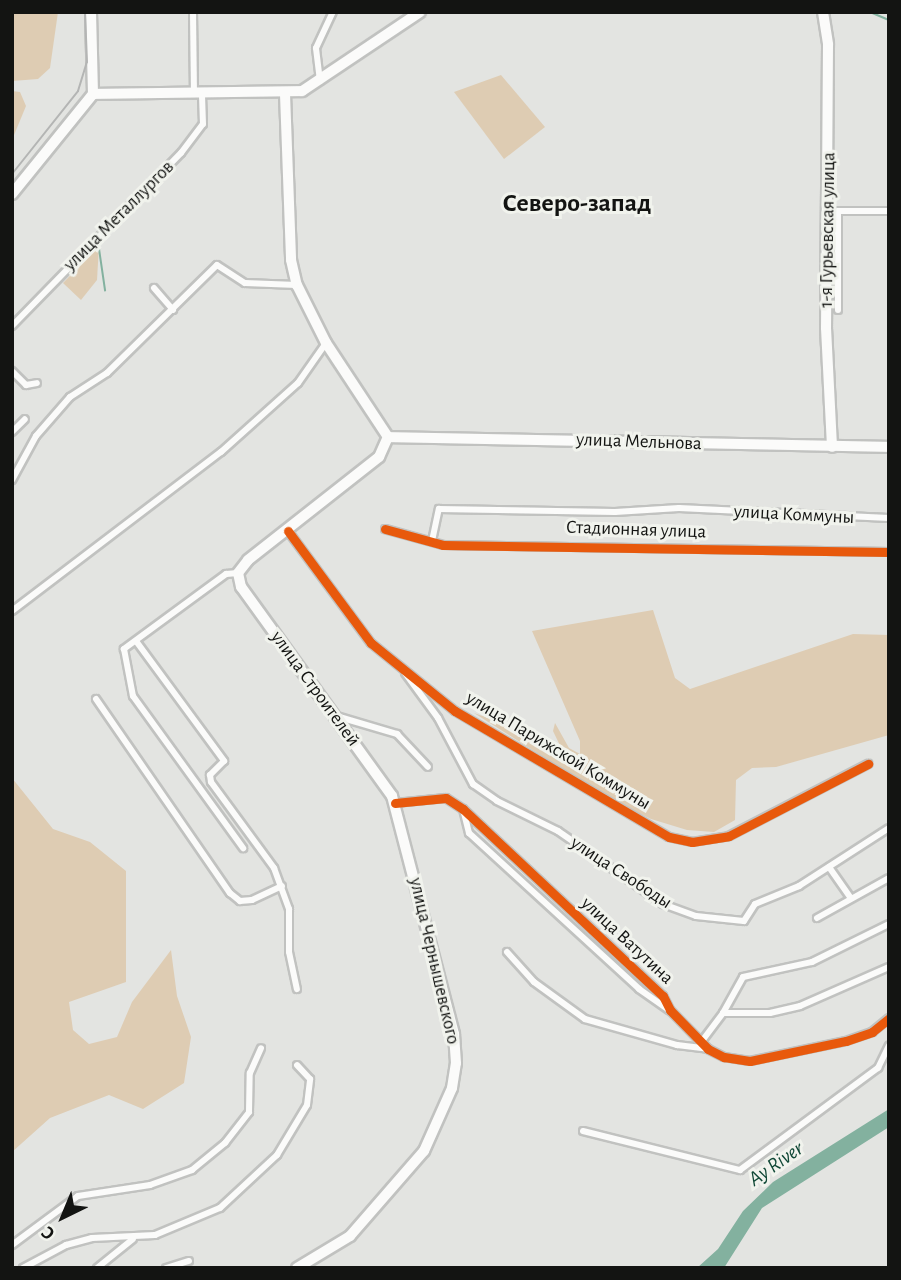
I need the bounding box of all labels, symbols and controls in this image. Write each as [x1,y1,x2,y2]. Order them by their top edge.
street label: 1-я Гурьевская улица [815,152,841,308]
street label: улица Металлургов [59,156,179,276]
district label: Северо-запад [503,188,651,220]
street label: улица Мельнова [576,428,702,456]
street label: улица Коммуны [733,500,855,530]
street label: Стадионная улица [566,516,706,544]
street label: улица Строителей [266,627,364,751]
street label: улица Парижской Коммуны [462,687,654,815]
street label: улица Свободы [566,832,676,914]
street label: улица Чернышевского [404,876,464,1046]
street label: улица Ватутина [576,892,678,990]
water label: Ay River [744,1136,808,1192]
north arrow [28,1182,98,1252]
text: С [38,1222,59,1243]

